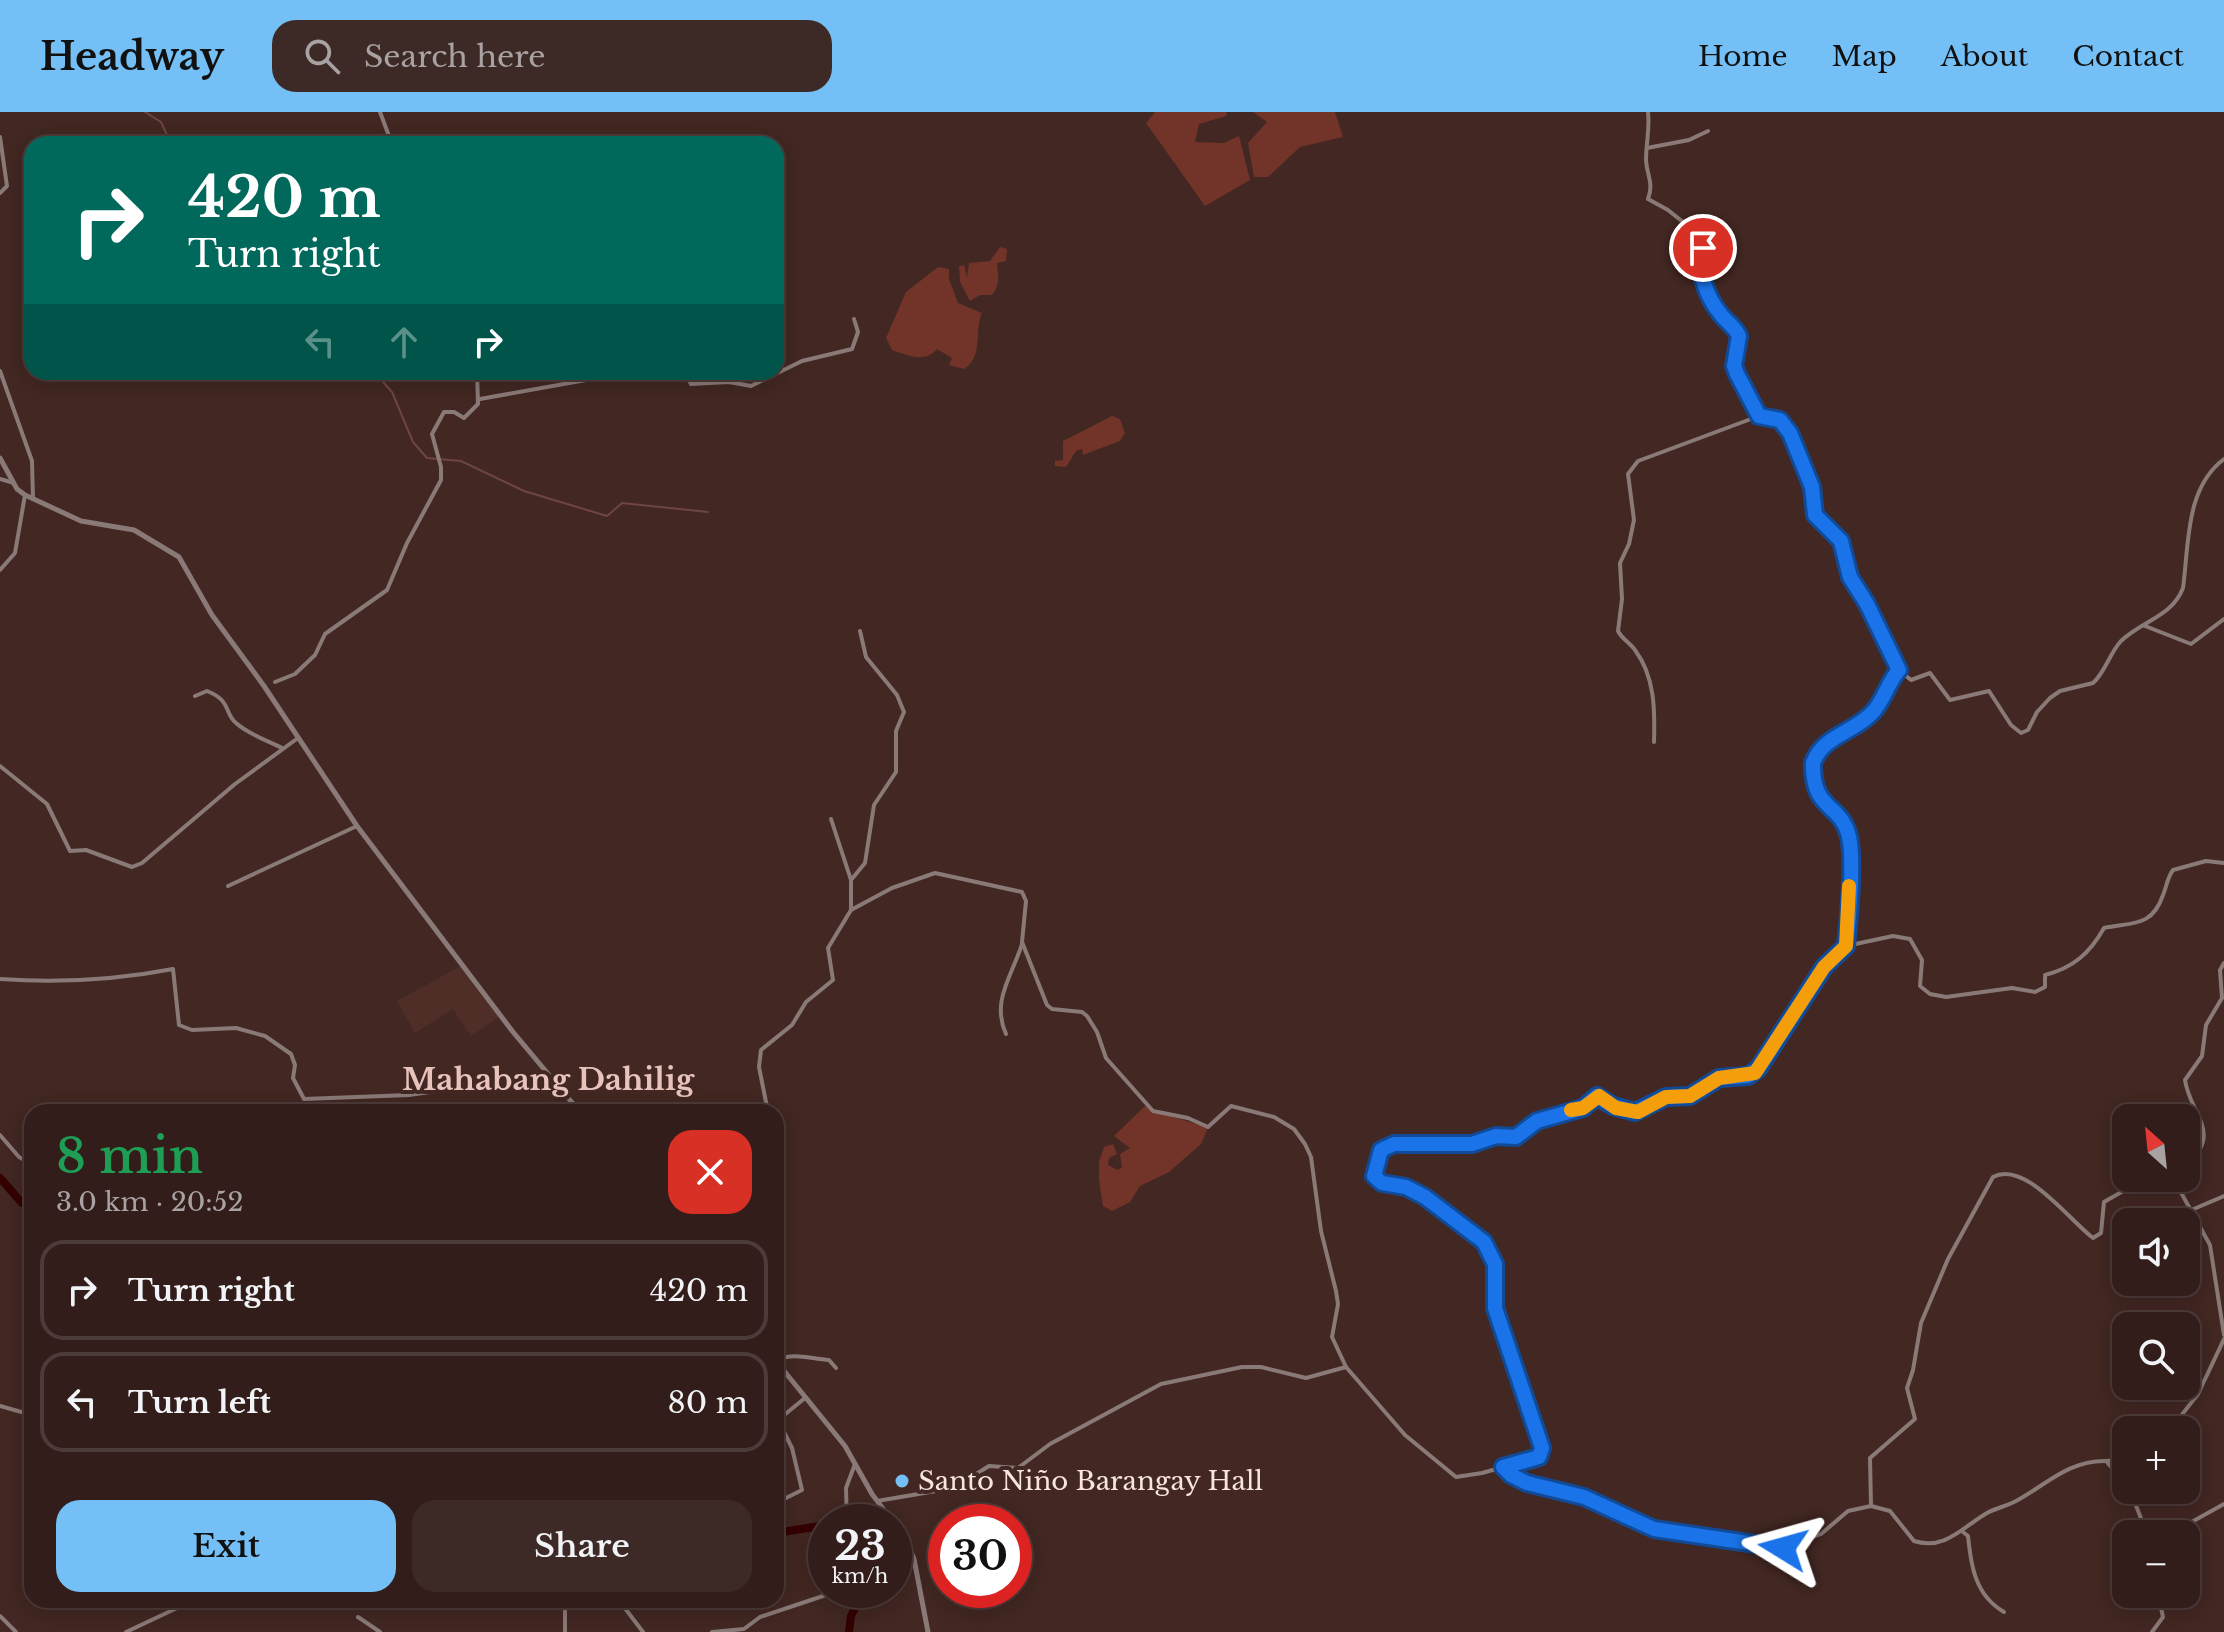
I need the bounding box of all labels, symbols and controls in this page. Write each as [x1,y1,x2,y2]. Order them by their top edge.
search box [272,20,832,92]
text: Headway [40,33,224,80]
icon: search [300,34,344,78]
text: Search here [364,38,545,75]
text: Home [1698,39,1788,74]
text: Map [1832,39,1897,74]
text: About [1941,39,2028,74]
text: Contact [2072,39,2184,74]
text: 420 m [188,163,381,232]
icon: right [56,168,160,272]
pin [1669,214,1737,282]
icon: arrive [1681,226,1725,270]
text: Turn right [188,232,381,277]
icon: left [298,320,342,364]
icon: ahead [382,320,426,364]
icon: right [466,320,510,364]
district label: Mahabang Dahilig [402,1061,695,1098]
north arrow [2112,1104,2200,1192]
map controls [2112,1104,2200,1608]
text: 8 min [56,1126,203,1186]
button: close [668,1130,752,1214]
text: 3.0 km · 20:52 [56,1186,243,1218]
button: sound [2112,1208,2200,1296]
icon: right [60,1268,104,1312]
text: Turn right [128,1272,295,1309]
text: 420 m [650,1272,748,1309]
button: search [2112,1312,2200,1400]
icon: left [60,1380,104,1424]
text: Turn left [128,1384,271,1421]
text: 80 m [668,1384,748,1421]
button: + [2112,1416,2200,1504]
place label: Santo Niño Barangay Hall [918,1465,1263,1497]
marker: Santo Niño Barangay Hall [893,1472,911,1490]
button: Exit [56,1500,396,1592]
button: Share [412,1500,752,1592]
speed limit sign: 30 [928,1504,1032,1608]
position arrow [1741,1506,1825,1590]
button: − [2112,1520,2200,1608]
text: 23 [834,1521,886,1571]
text: km/h [832,1564,888,1588]

